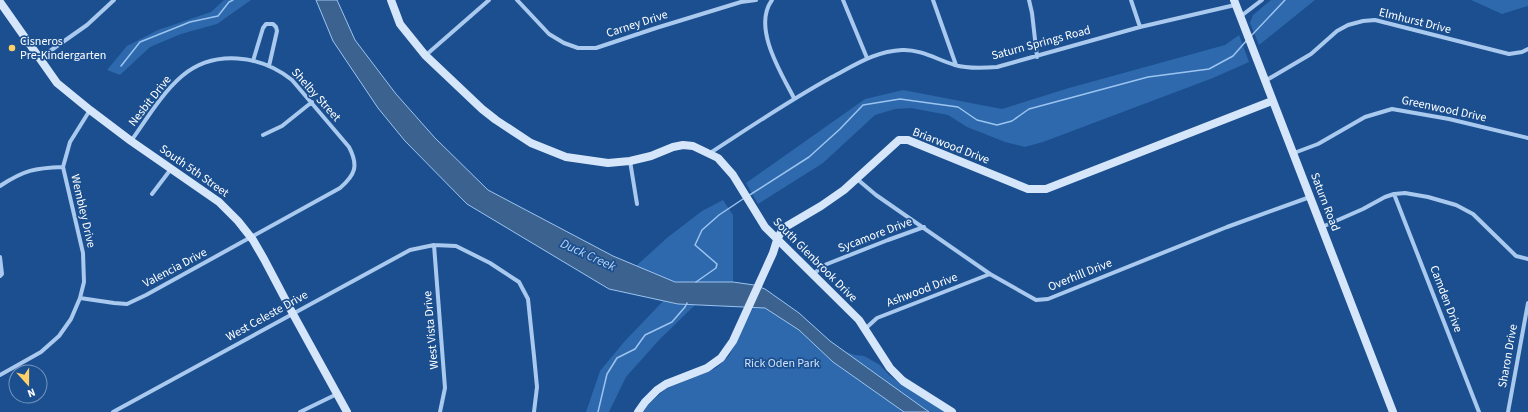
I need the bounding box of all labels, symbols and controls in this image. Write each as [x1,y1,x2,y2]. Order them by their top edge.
street label: Elmhurst Drive [1377,4,1453,38]
street label: Carney Drive [604,6,670,42]
street label: Saturn Springs Road [990,22,1092,64]
place label: Cisneros Pre-Kindergarten [20,33,106,64]
marker: Cisneros Pre-Kindergarten [7,43,17,53]
street label: Shelby Street [287,65,345,125]
street label: Nesbit Drive [125,72,175,130]
street label: Greenwood Drive [1400,92,1488,126]
street label: Briarwood Drive [910,124,992,169]
street label: South 5th Street [156,141,232,201]
street label: Saturn Road [1306,170,1344,234]
street label: Wembley Drive [66,173,100,250]
street label: Sycamore Drive [835,213,915,257]
street label: South Glenbrook Drive [769,214,861,306]
water label: Duck Creek [557,234,619,276]
street label: Valencia Drive [140,244,210,292]
street label: Overhill Drive [1045,254,1115,296]
street label: Camden Drive [1425,263,1467,335]
street label: Ashwood Drive [884,269,960,311]
street label: West Celeste Drive [223,286,311,346]
street label: West Vista Drive [419,290,443,370]
street label: Sharon Drive [1494,323,1522,389]
park label: Rick Oden Park [744,355,820,372]
north arrow [8,364,48,404]
text: N [25,385,38,401]

